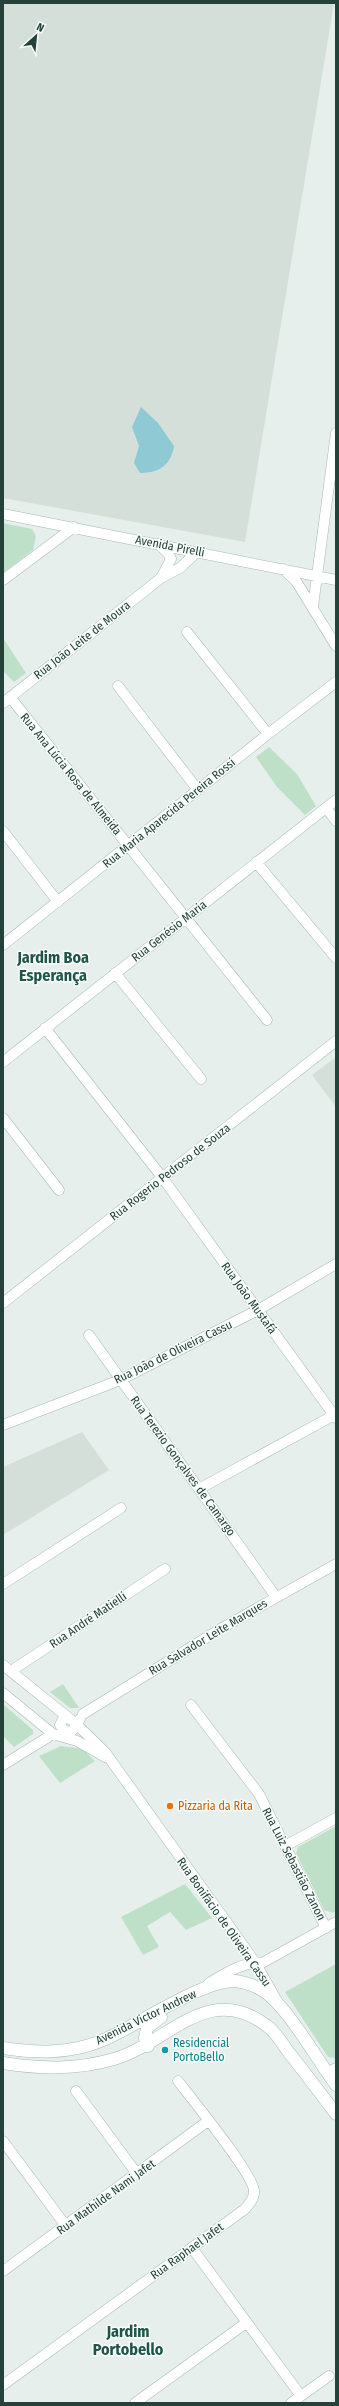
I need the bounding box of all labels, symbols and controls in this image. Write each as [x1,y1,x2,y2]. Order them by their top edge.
north arrow [16,16,56,56]
text: N [34,20,46,35]
street label: Avenida Pirelli [134,532,206,560]
street label: Rua João Leite de Moura [31,598,133,682]
street label: Rua Ana Lúcia Rosa de Almeida [18,710,125,838]
street label: Rua Maria Aparecida Pereira Rossi [100,755,238,871]
street label: Rua Genésio Maria [129,897,209,965]
district label: Jardim Boa Esperança [16,948,89,986]
street label: Rua Rogerio Pedroso de Souza [107,1121,233,1223]
street label: Rua João Mustafá [218,1260,280,1337]
street label: Rua João de Oliveira Cassu [112,1317,234,1387]
street label: Rua Terezio Gonçalves de Camargo [128,1393,238,1539]
street label: Rua André Matielli [47,1589,129,1651]
street label: Rua Salvador Leite Marques [146,1596,270,1678]
place label: Pizzaria da Rita [178,1799,253,1813]
marker: Pizzaria da Rita [165,1801,175,1811]
street label: Rua Luiz Sebastião Zanon [259,1805,329,1923]
street label: Rua Bonifácio de Oliveira Cassu [174,1855,274,1989]
street label: Avenida Victor Andrew [93,1987,199,2047]
place label: Residencial PortoBello [173,2036,229,2064]
marker: Residencial PortoBello [160,2045,170,2055]
street label: Rua Mathilde Nami Jafet [54,2157,158,2237]
street label: Rua Raphael Jafet [148,2220,226,2282]
district label: Jardim Portobello [93,2322,164,2359]

